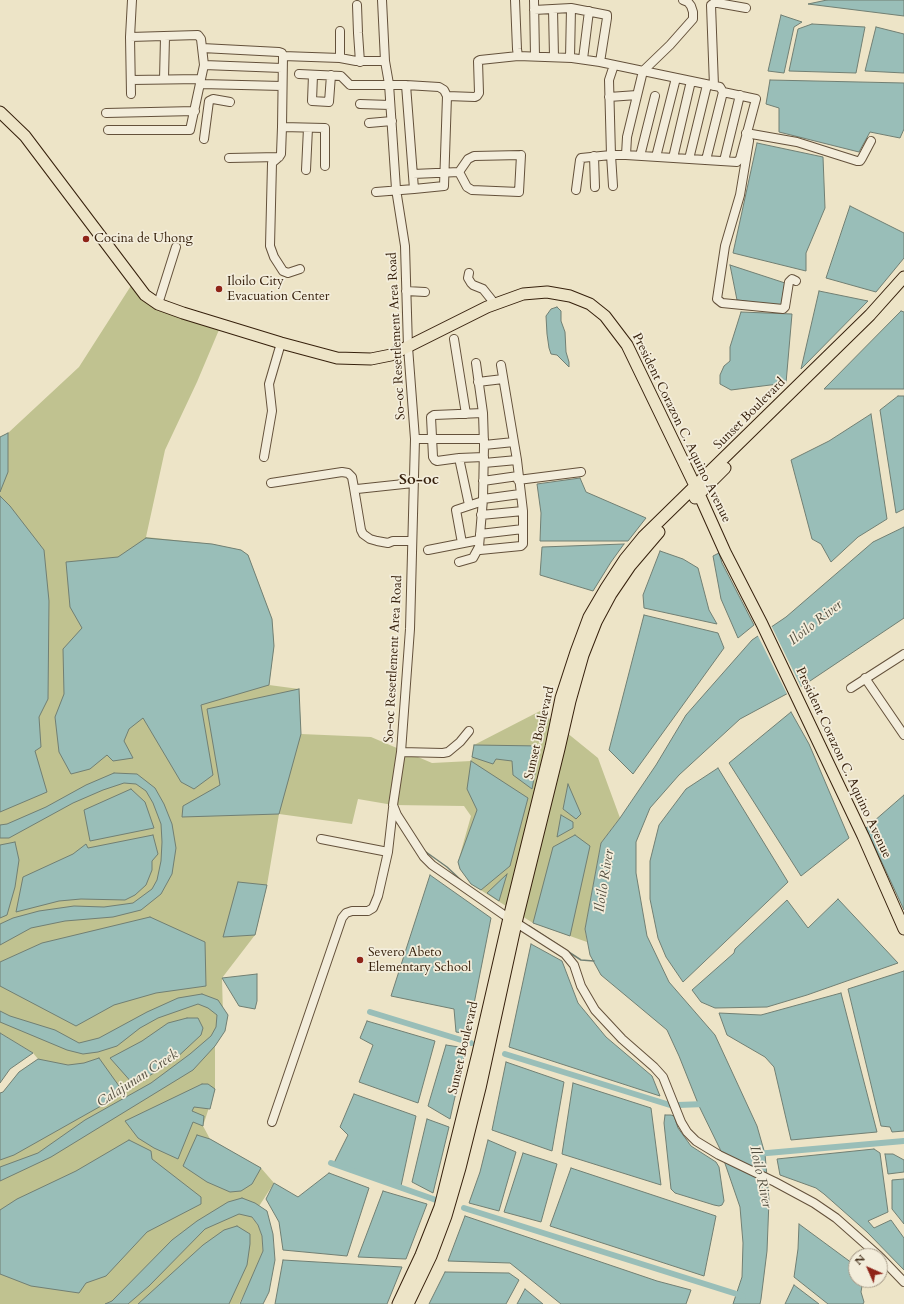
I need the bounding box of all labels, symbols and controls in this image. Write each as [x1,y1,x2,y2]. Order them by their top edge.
place label: Cocina de Uhong [94,231,193,247]
marker: Cocina de Uhong [81,234,91,244]
street label: So-oc Resettlement Area Road [385,252,409,420]
place label: Iloilo City Evacuation Center [227,274,330,305]
marker: Iloilo City Evacuation Center [214,284,224,294]
street label: President Corazon C. Aquino Avenue [628,331,734,525]
street label: Sunset Boulevard [711,375,789,453]
district label: So-oc [399,472,439,490]
street label: So-oc Resettlement Area Road [382,575,406,743]
water label: Iloilo River [786,597,846,649]
street label: President Corazon C. Aquino Avenue [792,665,894,861]
street label: Sunset Boulevard [522,685,558,781]
water label: Iloilo River [592,848,618,914]
place label: Severo Abeto Elementary School [368,945,471,976]
marker: Severo Abeto Elementary School [355,955,365,965]
street label: Sunset Boulevard [446,1000,482,1096]
water label: Calajunan Creek [94,1046,182,1112]
water label: Iloilo River [745,1144,775,1210]
north arrow [848,1248,888,1288]
text: N [851,1251,869,1269]

